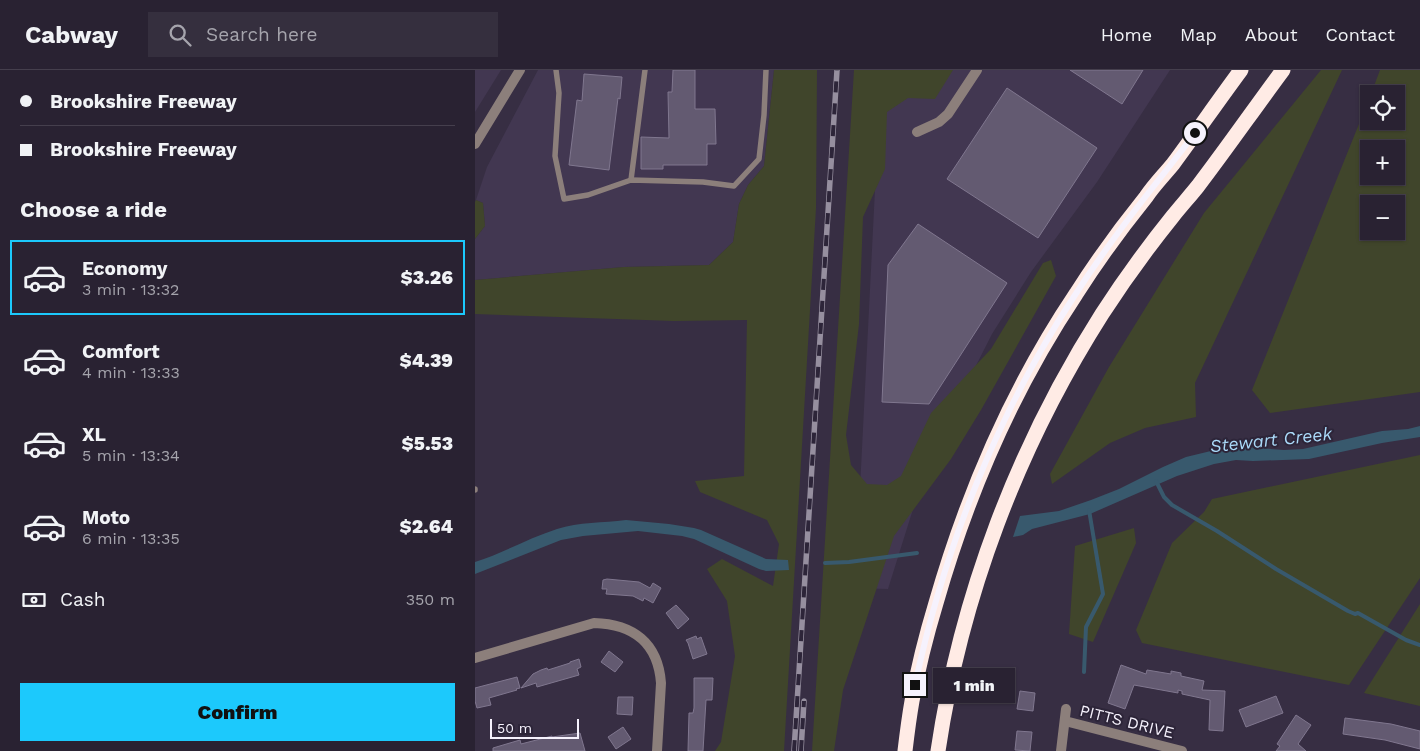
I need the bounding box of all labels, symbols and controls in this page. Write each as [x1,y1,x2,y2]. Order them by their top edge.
search box [148,12,498,57]
text: Cabway [25,21,118,49]
icon: search [166,21,194,49]
text: Search here [206,23,317,46]
text: Home [1101,24,1152,45]
text: Map [1180,24,1217,45]
text: About [1245,24,1297,45]
text: Contact [1325,24,1395,45]
map controls [1360,85,1405,240]
button: locate [1360,85,1405,130]
text: Brookshire Freeway [50,90,237,113]
route start [1184,122,1206,144]
text: Brookshire Freeway [50,138,237,161]
button: + [1360,140,1405,185]
button: − [1360,195,1405,240]
text: Choose a ride [20,197,167,222]
icon: car [22,255,67,300]
text: Economy [82,257,167,280]
text: $3.26 [401,266,453,289]
text: 3 min · 13:32 [82,280,179,299]
icon: car [22,338,67,383]
text: Comfort [82,340,160,363]
text: $4.39 [399,349,453,372]
text: 4 min · 13:33 [82,363,180,382]
icon: car [22,421,67,466]
text: XL [82,423,106,446]
water label: Stewart Creek [1209,423,1334,456]
text: $5.53 [402,432,453,455]
text: 5 min · 13:34 [82,446,180,465]
icon: car [22,504,67,549]
text: Moto [82,506,130,529]
text: $2.64 [399,515,453,538]
text: 6 min · 13:35 [82,529,180,548]
icon: cash [20,586,48,614]
text: Cash [60,588,106,611]
text: 350 m [406,590,455,609]
callout: 1 min [933,668,1015,702]
route end [904,674,926,696]
text: 1 min [953,676,995,695]
button: Confirm [20,683,455,741]
street label: PITTS DRIVE [1078,701,1176,742]
scale bar [490,716,579,739]
text: 50 m [497,720,532,736]

